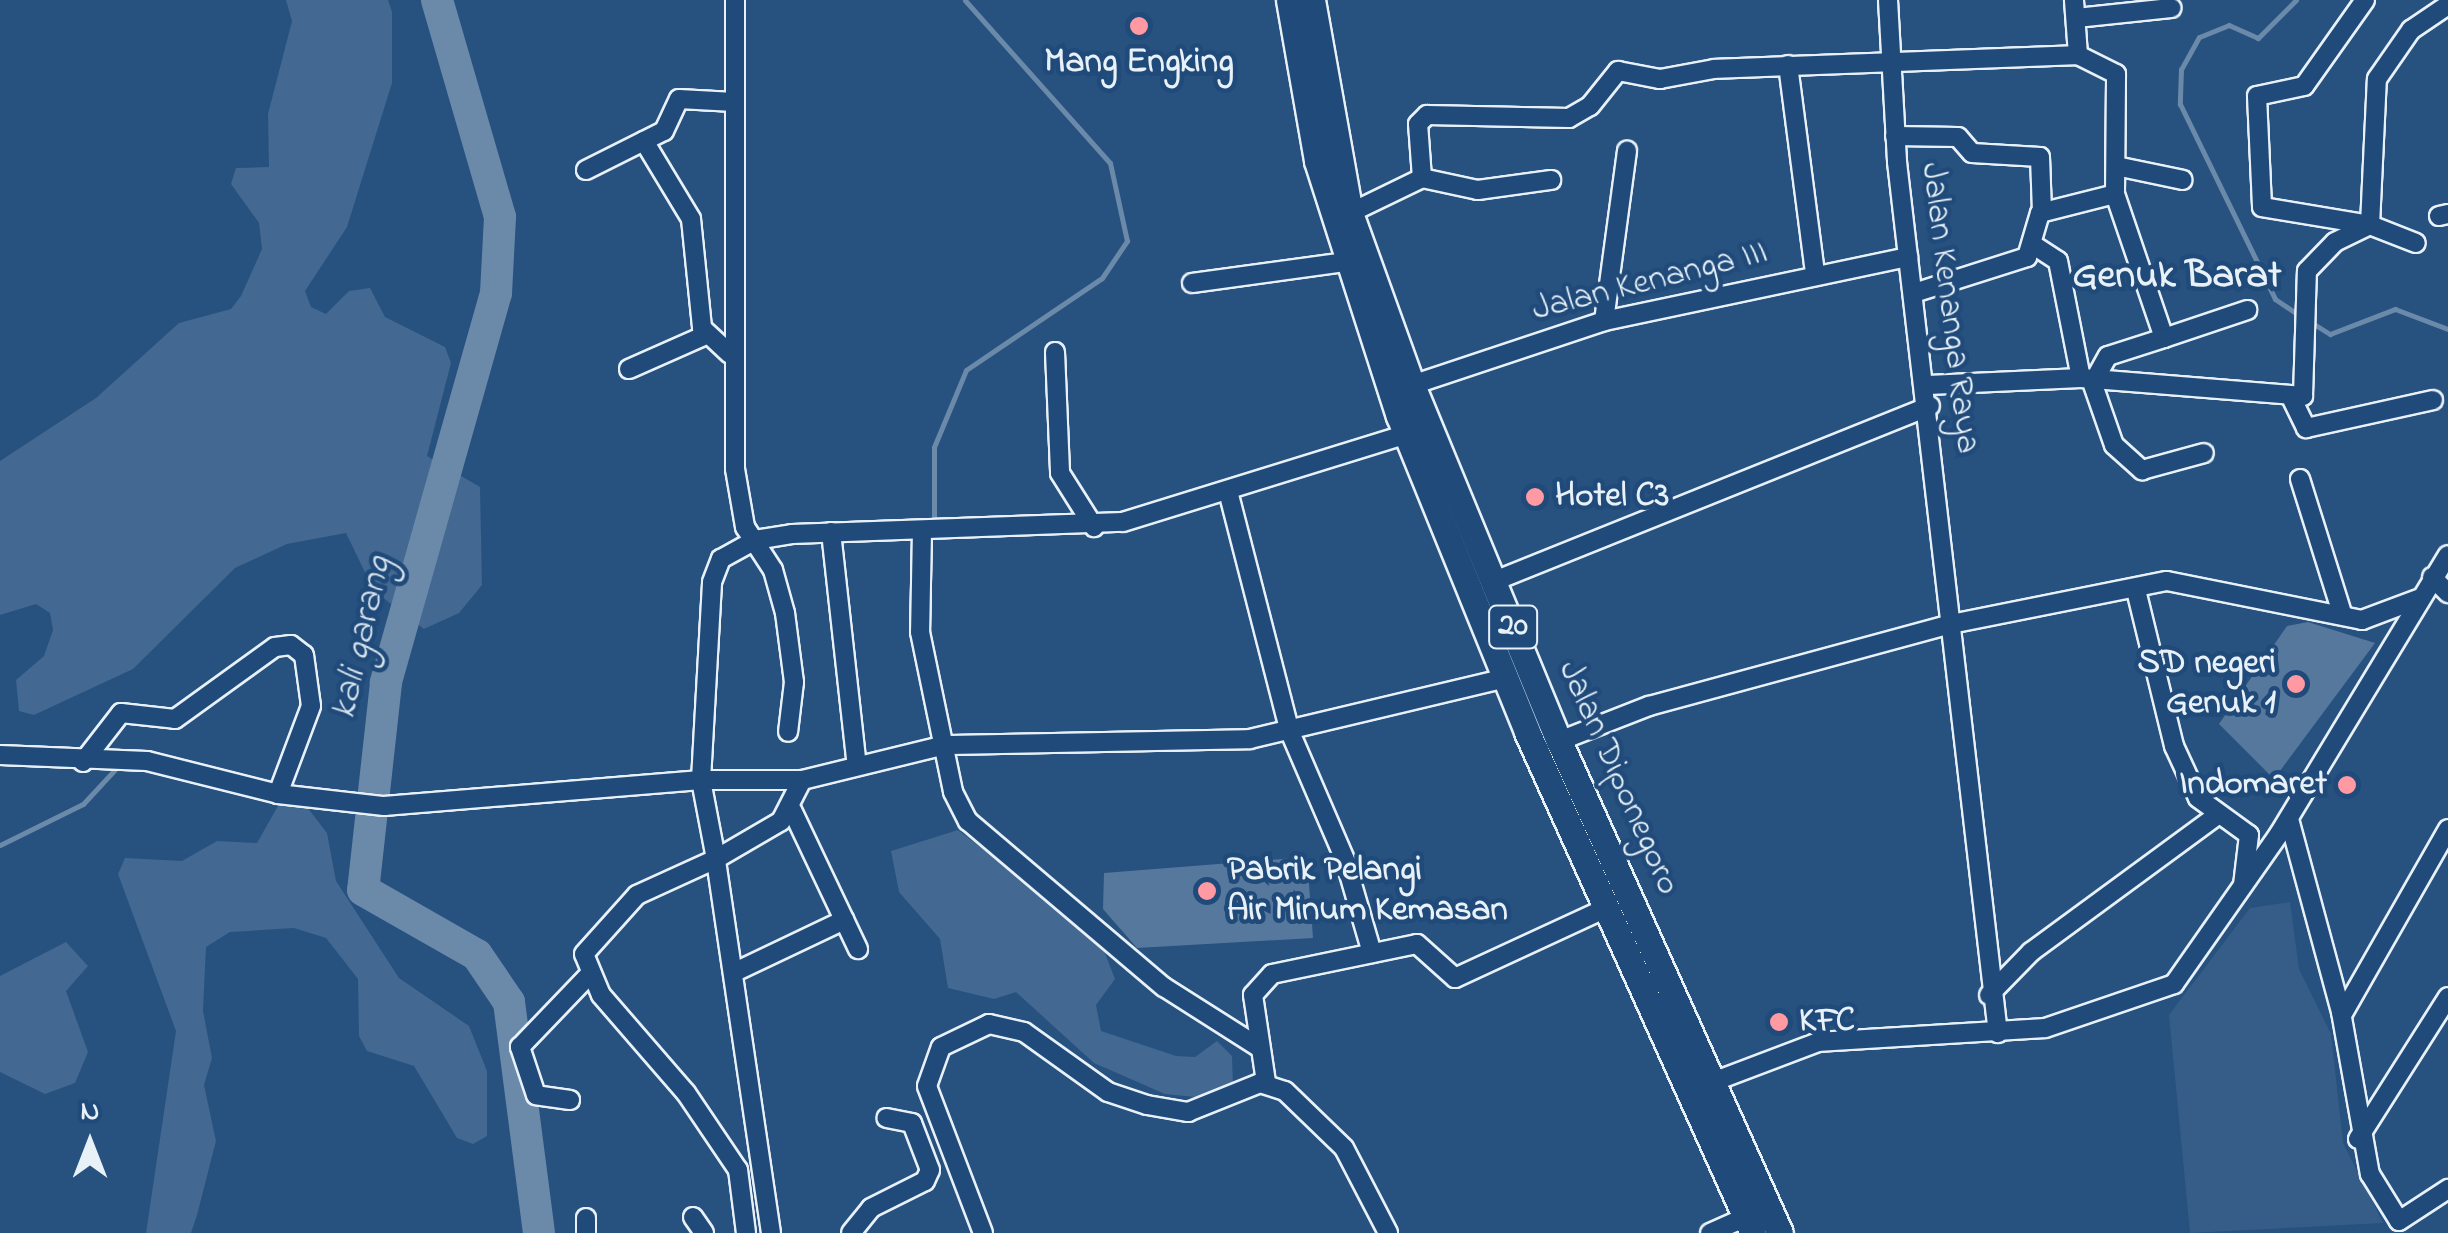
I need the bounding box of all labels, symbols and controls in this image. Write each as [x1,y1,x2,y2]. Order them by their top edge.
marker: Mang Engking [1128,15,1150,37]
place label: Mang Engking [1044,42,1234,84]
street label: Jalan Kenanga Raya [1910,160,1988,456]
street label: Jalan Kenanga III [1528,232,1772,332]
district label: Genuk Barat [2073,253,2281,301]
place label: Hotel C3 [1555,476,1669,518]
marker: Hotel C3 [1524,486,1546,508]
water label: kali garang [322,552,404,724]
road number: 20 [1488,600,1538,654]
place label: SD negeri Genuk 1 [2138,643,2276,725]
street label: Jalan Diponegoro [1548,654,1688,902]
marker: SD negeri Genuk 1 [2285,673,2307,695]
place label: Indomaret [2179,764,2327,806]
marker: Indomaret [2336,774,2358,796]
place label: Pabrik Pelangi Air Minum Kemasan [1227,850,1508,932]
marker: Pabrik Pelangi Air Minum Kemasan [1196,880,1218,902]
place label: KFC [1799,1001,1855,1043]
marker: KFC [1768,1011,1790,1033]
text: N [81,1092,99,1133]
north arrow [40,1093,140,1193]

